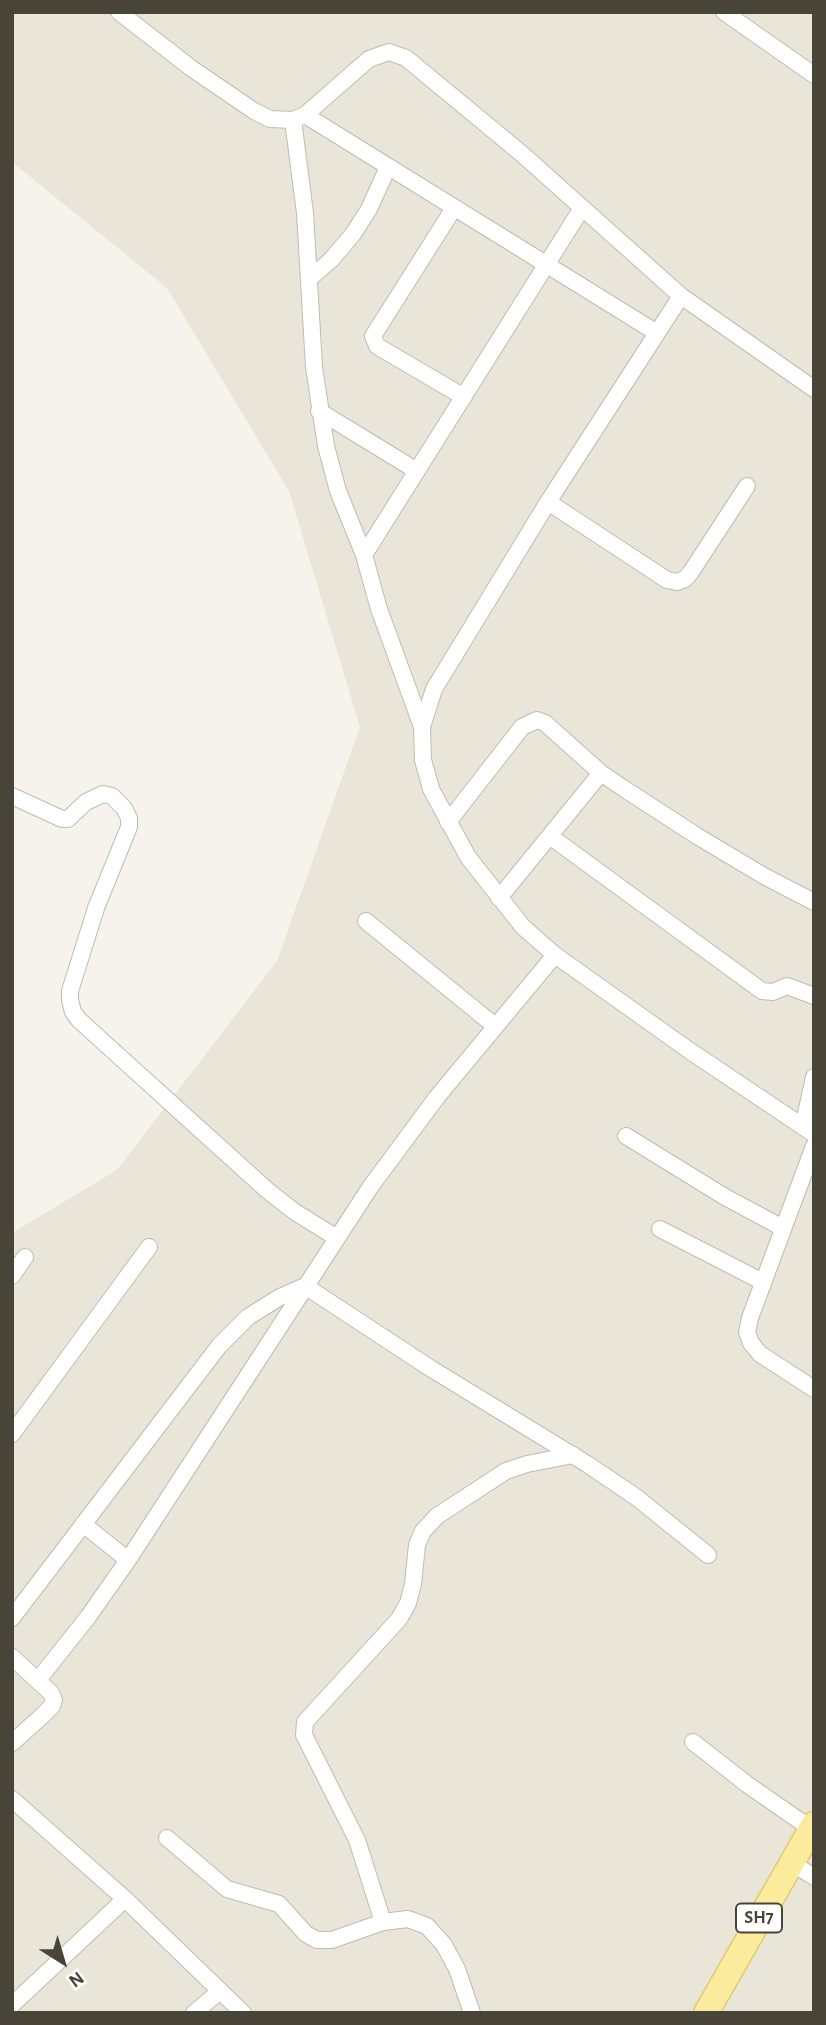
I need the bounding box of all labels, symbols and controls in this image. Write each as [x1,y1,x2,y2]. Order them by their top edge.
road number: SH7 [736,1904,782,1932]
north arrow [28,1927,98,1997]
text: N [65,1968,87,1991]

